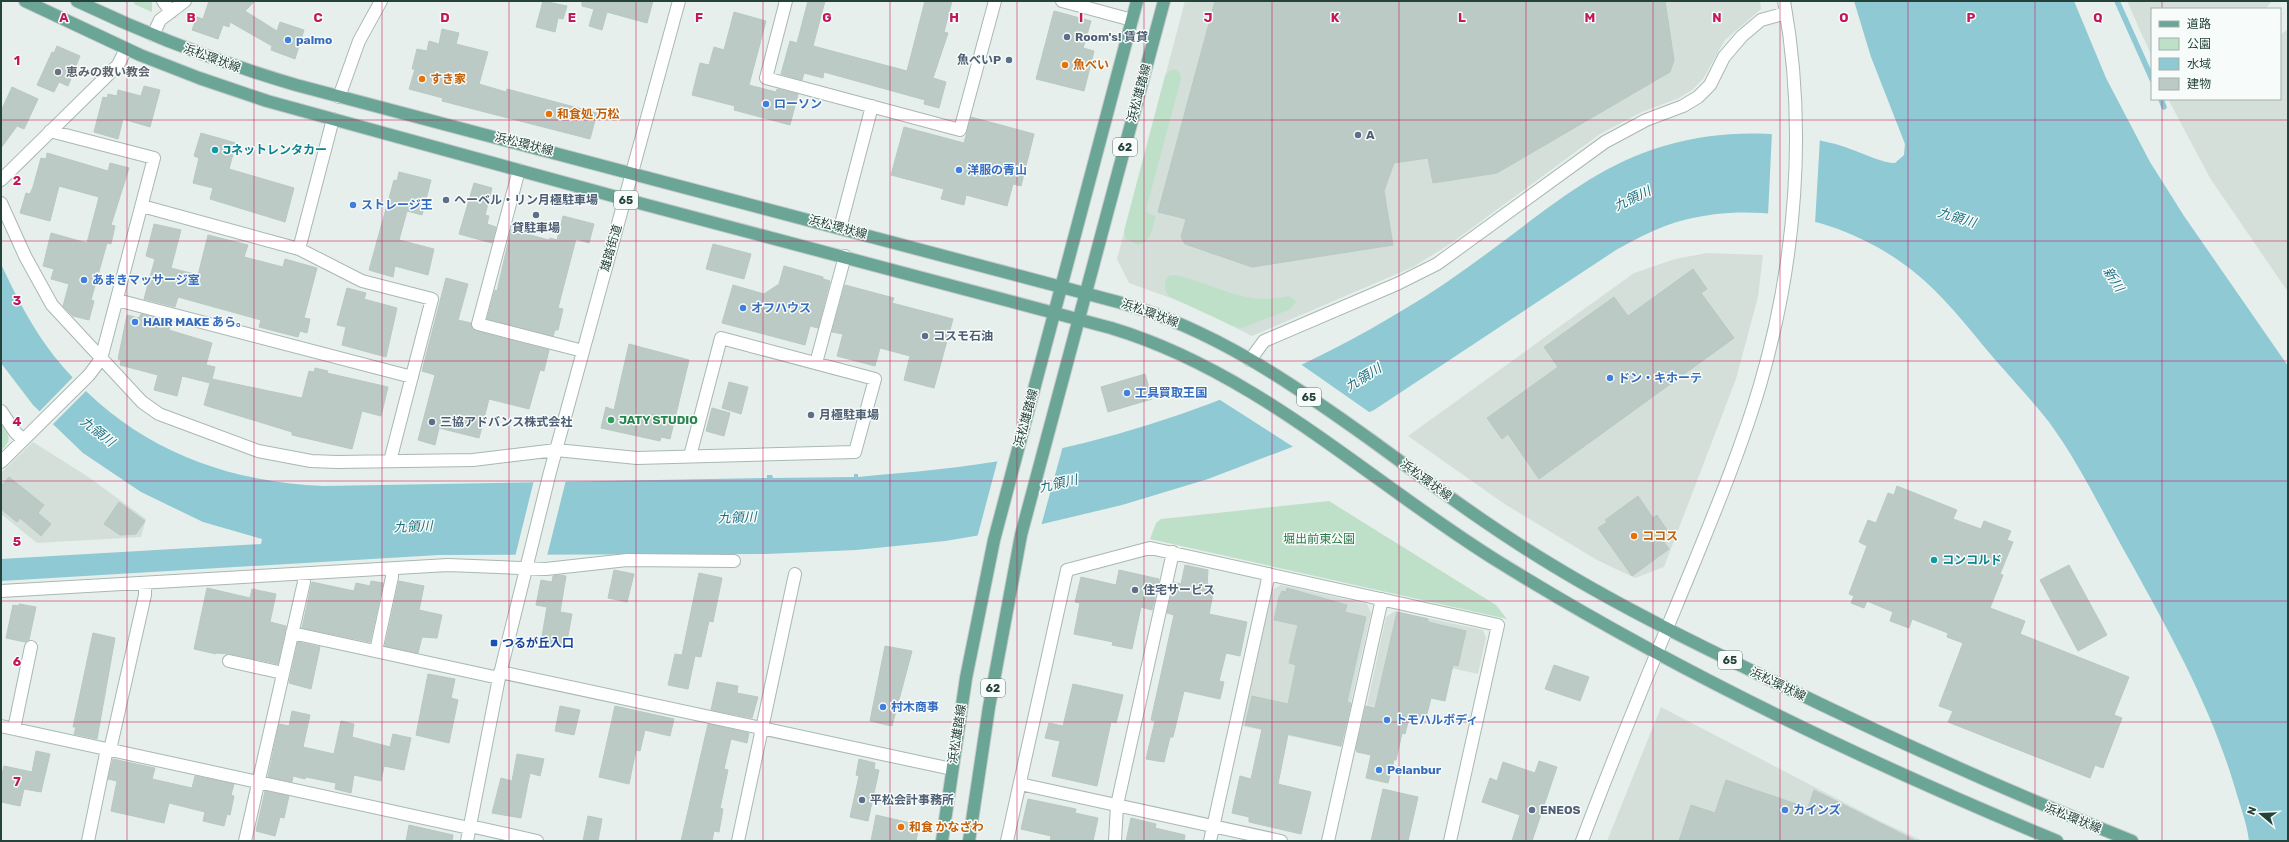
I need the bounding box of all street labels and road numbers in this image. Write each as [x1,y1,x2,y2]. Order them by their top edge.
street label: 浜松環状線 [181,41,243,75]
street label: 浜松雄踏線 [1124,62,1154,124]
street label: 浜松環状線 [493,130,555,158]
road number: 62 [1113,138,1137,156]
road number: 65 [614,191,638,209]
street label: 浜松環状線 [807,212,869,242]
street label: 雄踏街道 [598,223,624,273]
street label: 浜松環状線 [1119,296,1181,330]
street label: 浜松雄踏線 [1011,387,1041,449]
road number: 65 [1297,388,1321,406]
street label: 浜松環状線 [1398,457,1454,503]
road number: 65 [1718,651,1742,669]
street label: 浜松環状線 [1748,665,1808,703]
road number: 62 [981,679,1005,697]
street label: 浜松雄踏線 [945,703,969,765]
street label: 浜松環状線 [2043,800,2103,836]

